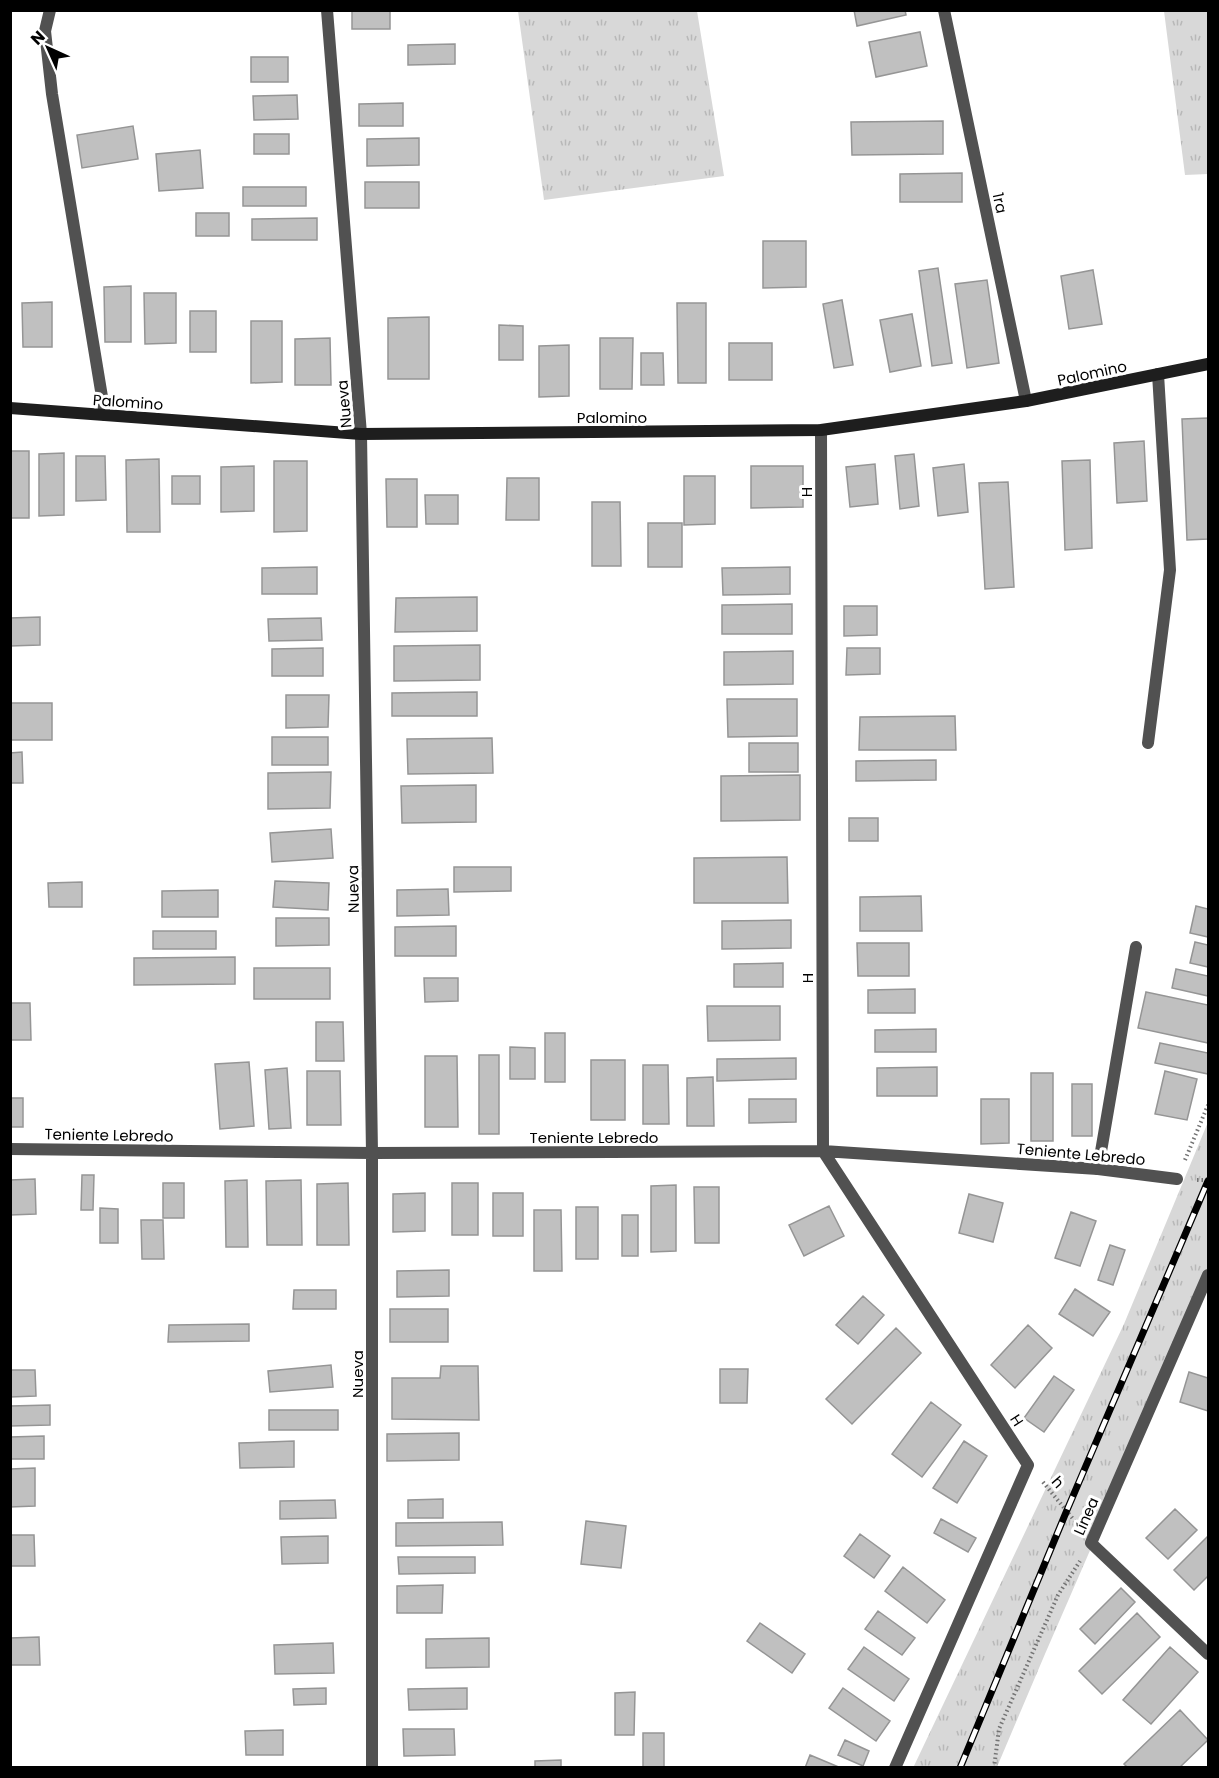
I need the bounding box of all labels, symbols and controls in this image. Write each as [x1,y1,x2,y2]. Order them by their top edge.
north arrow [18,18,78,78]
text: N [25,25,50,50]
street label: 1ra [988,191,1012,215]
street label: Palomino [1055,355,1129,391]
street label: Nueva [331,379,357,429]
street label: Palomino [92,389,164,415]
street label: Palomino [577,407,647,428]
street label: H [796,487,817,497]
street label: Nueva [342,865,364,913]
street label: H [797,973,818,983]
street label: Teniente Lebredo [44,1123,174,1147]
street label: Teniente Lebredo [530,1127,658,1148]
street label: Teniente Lebredo [1016,1138,1146,1170]
street label: Nueva [347,1350,368,1398]
street label: H [1005,1410,1029,1430]
street label: h [1047,1471,1069,1493]
street label: Línea [1068,1494,1104,1538]

